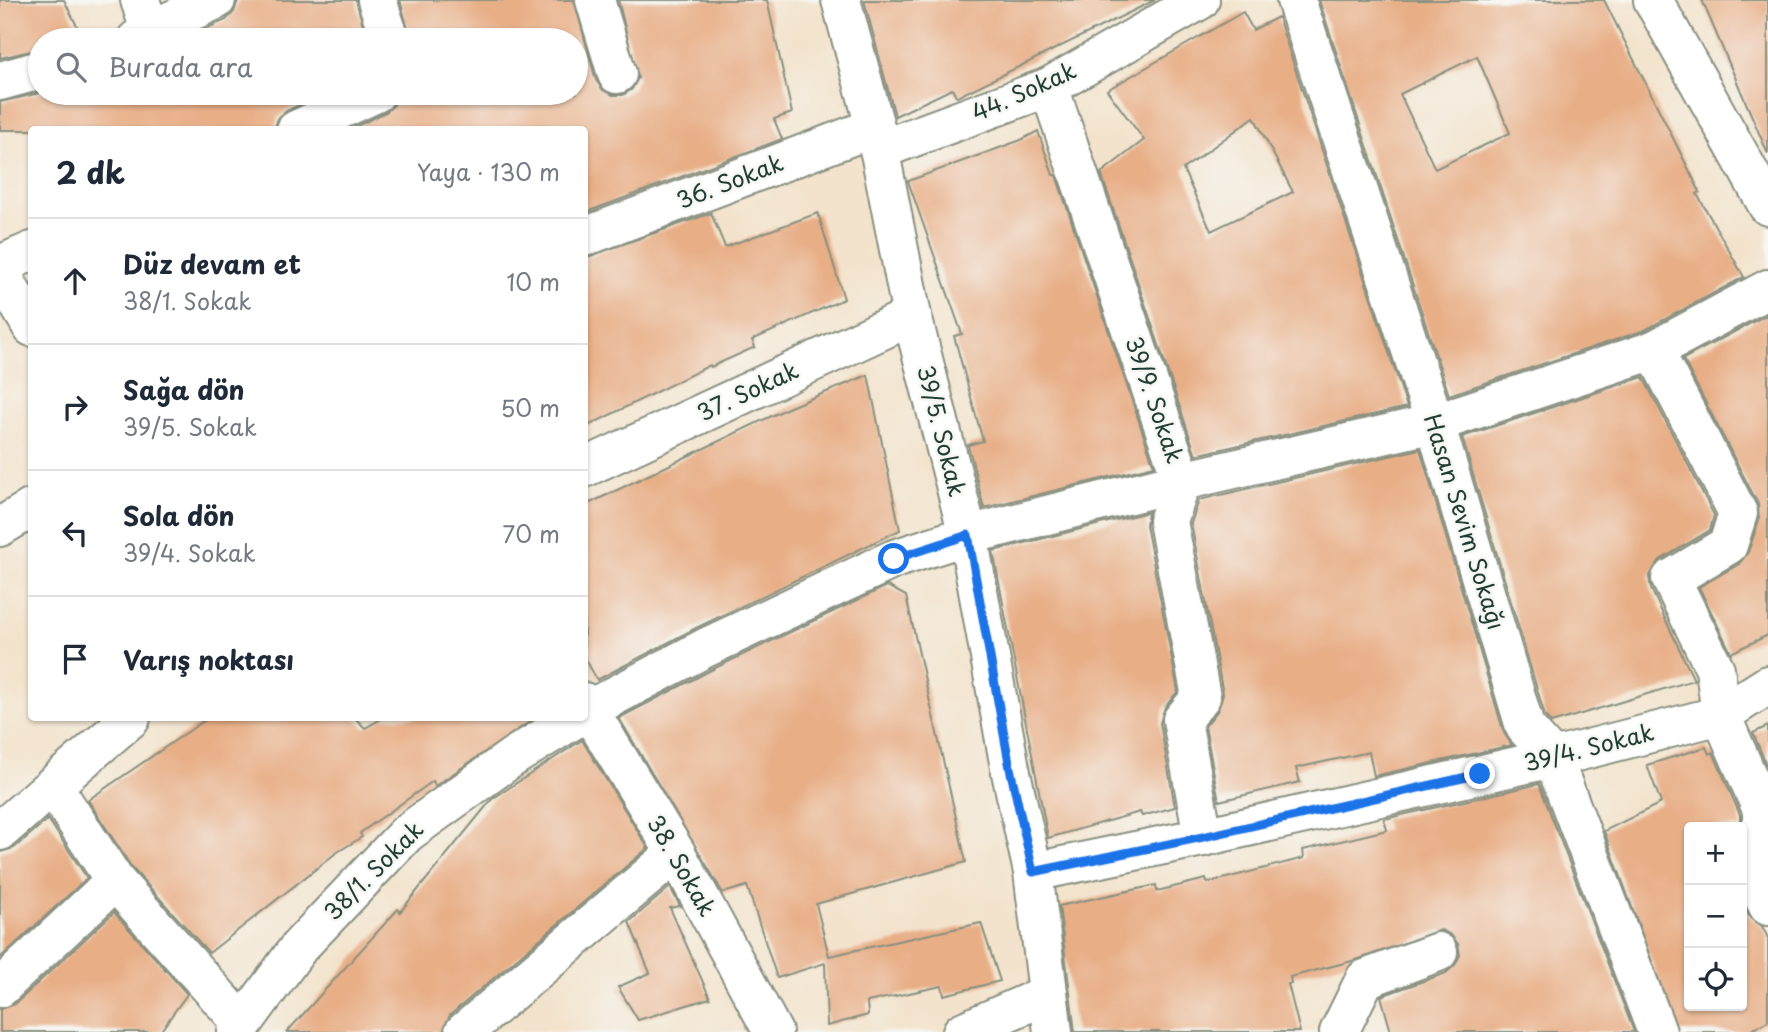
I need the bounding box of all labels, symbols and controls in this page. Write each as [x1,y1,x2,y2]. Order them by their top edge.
search box [28,28,588,105]
text: Burada ara [108,47,252,86]
icon: search [52,48,90,86]
street label: 44. Sokak [966,52,1081,129]
street label: 36. Sokak [671,144,788,217]
text: 2 dk [56,149,125,194]
text: Yaya · 130 m [417,154,560,189]
text: Düz devam et [123,244,301,283]
icon: ahead [56,262,94,300]
text: 10 m [506,264,560,299]
text: 38/1. Sokak [123,283,251,318]
street label: 39/9. Sokak [1117,332,1193,467]
street label: 37. Sokak [691,352,804,429]
street label: 39/5. Sokak [909,361,976,500]
text: Sağa dön [123,370,245,409]
icon: right [56,388,94,426]
text: 50 m [500,390,560,425]
text: 39/5. Sokak [123,409,257,444]
street label: Hasan Sevim Sokağı [1416,409,1515,634]
text: Sola dön [123,496,234,535]
icon: left [56,514,94,552]
text: 70 m [502,516,560,551]
text: 39/4. Sokak [123,535,256,570]
route start [878,543,909,574]
icon: arrive [56,640,94,678]
text: Varış noktası [123,640,294,679]
street label: 39/4. Sokak [1520,714,1657,780]
route end [1464,758,1495,789]
street label: 38. Sokak [639,808,725,923]
street label: 38/1. Sokak [315,812,431,928]
map controls [1684,822,1747,1011]
button: + [1684,822,1747,885]
button: − [1684,885,1747,948]
button: locate [1684,948,1747,1011]

